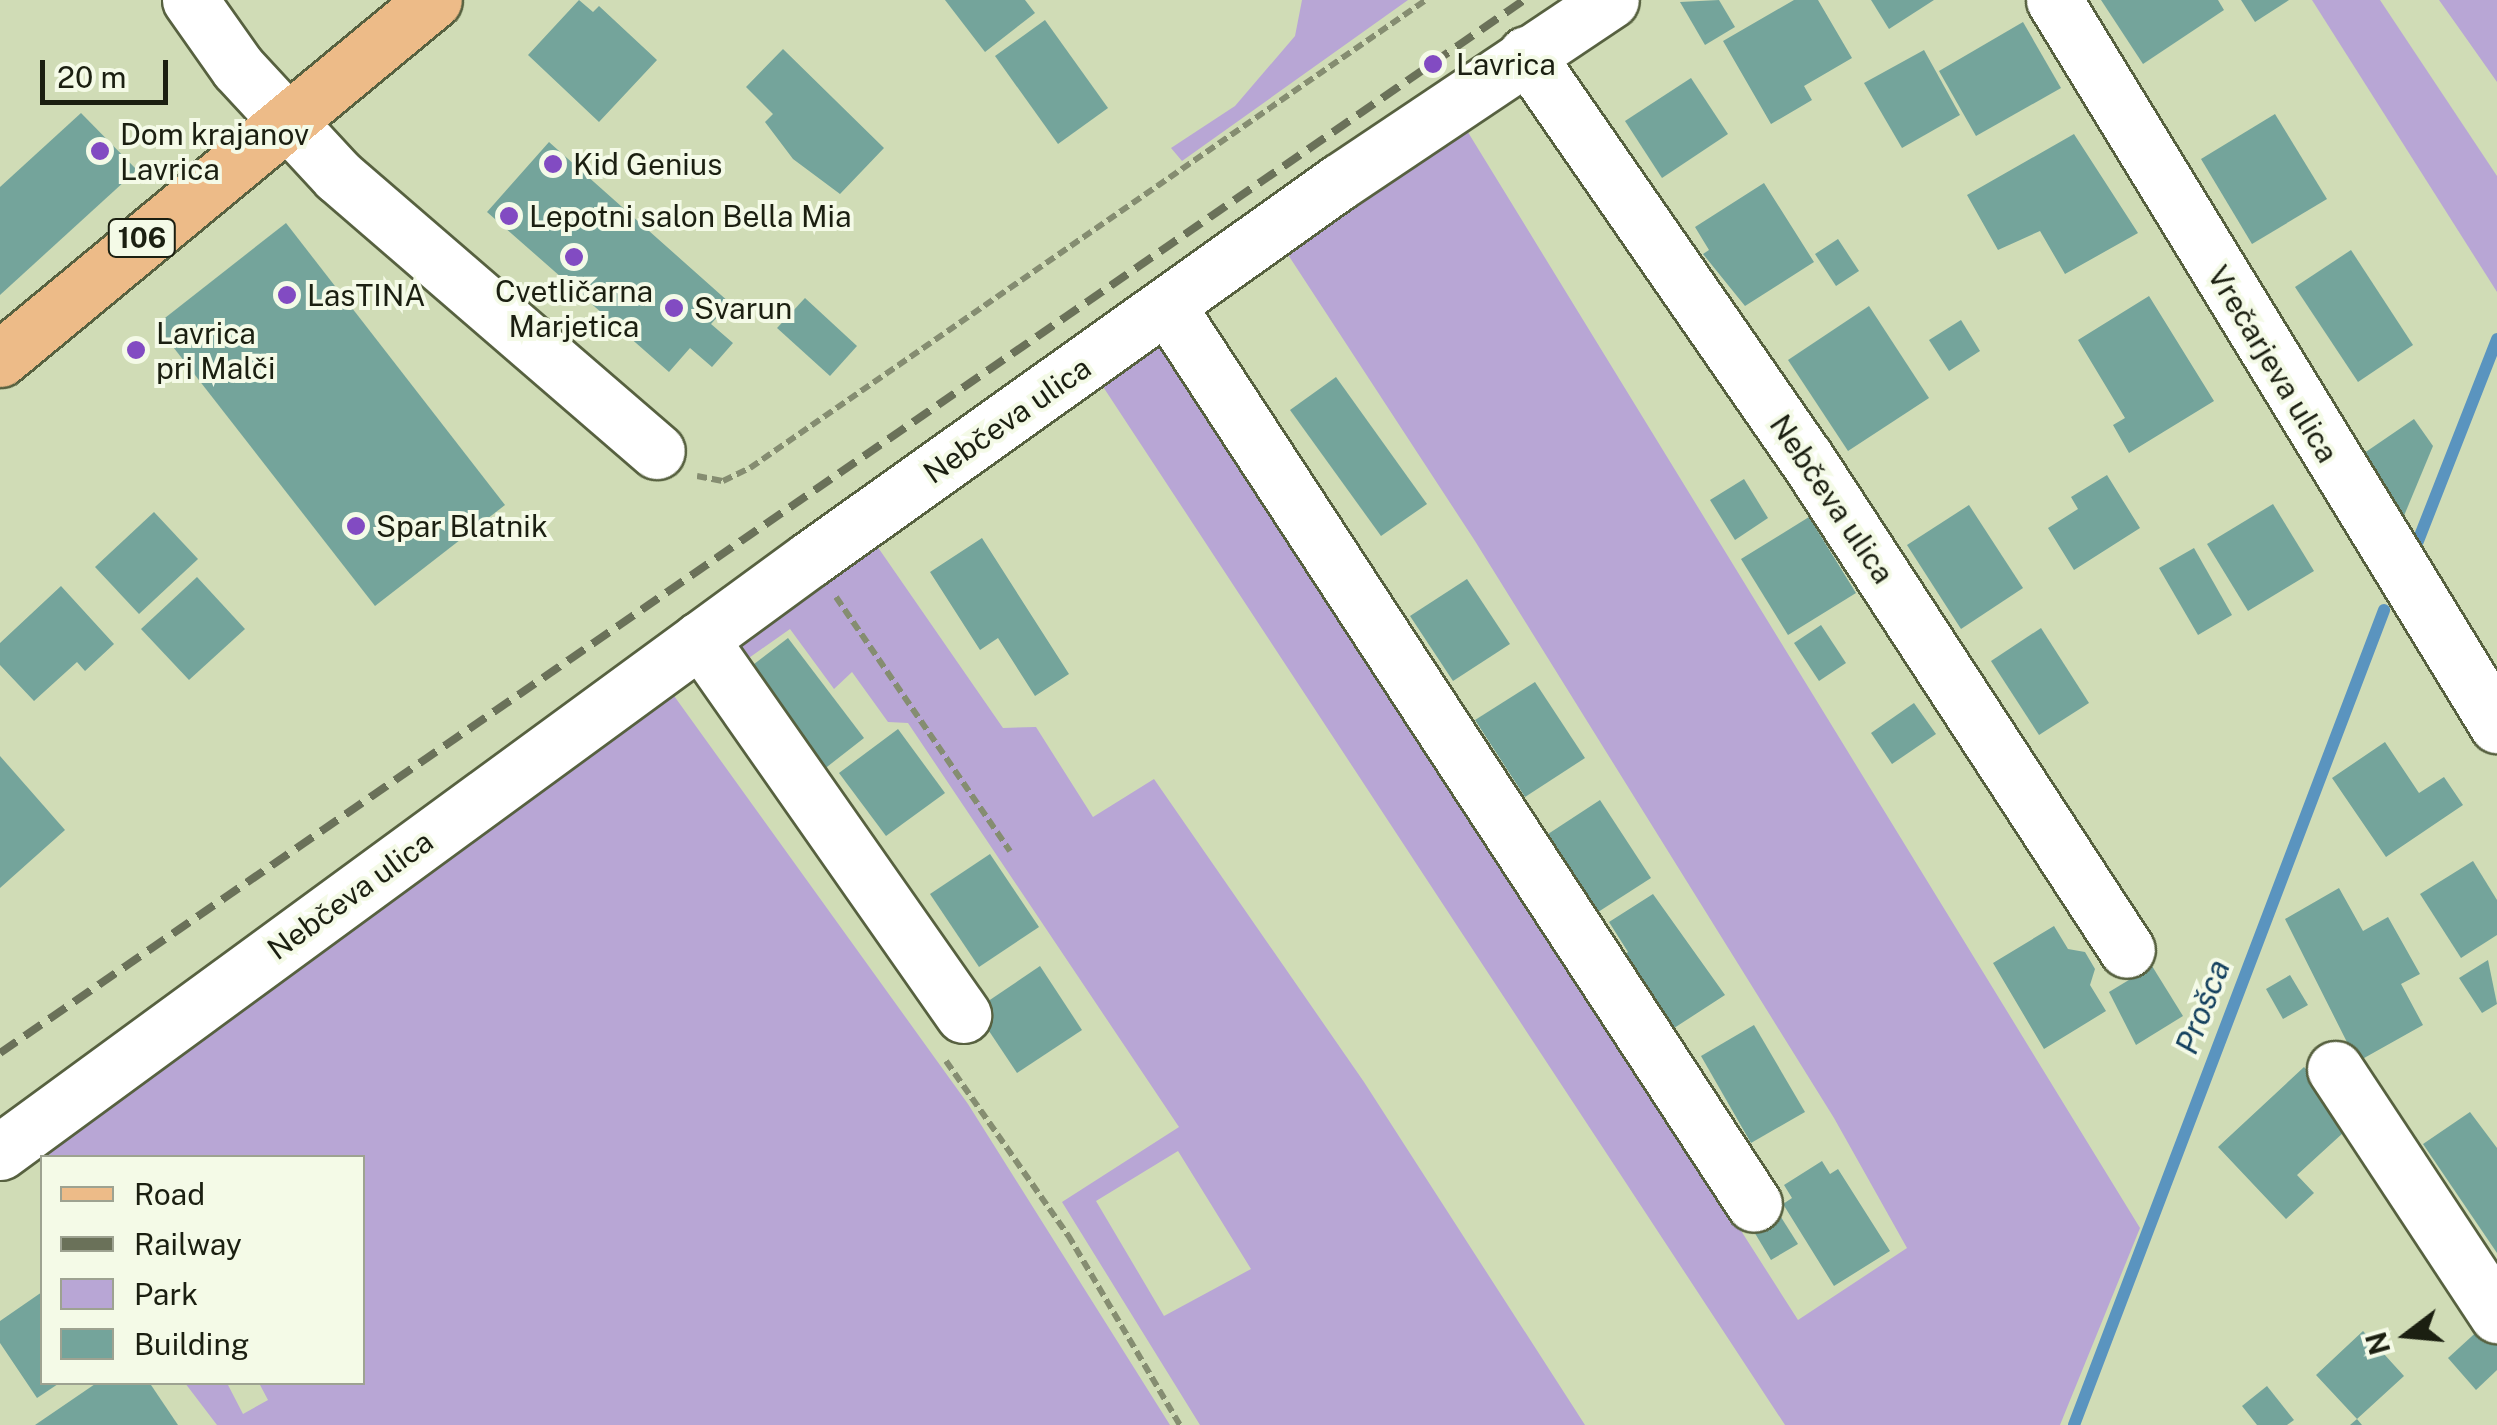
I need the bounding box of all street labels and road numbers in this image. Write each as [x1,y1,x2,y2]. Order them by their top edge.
road number: 106 [107,215,177,261]
street label: Vrečarjeva ulica [2200,259,2346,469]
street label: Nebčeva ulica [917,349,1097,491]
street label: Nebčeva ulica [1762,408,1902,590]
street label: Nebčeva ulica [260,823,440,967]

